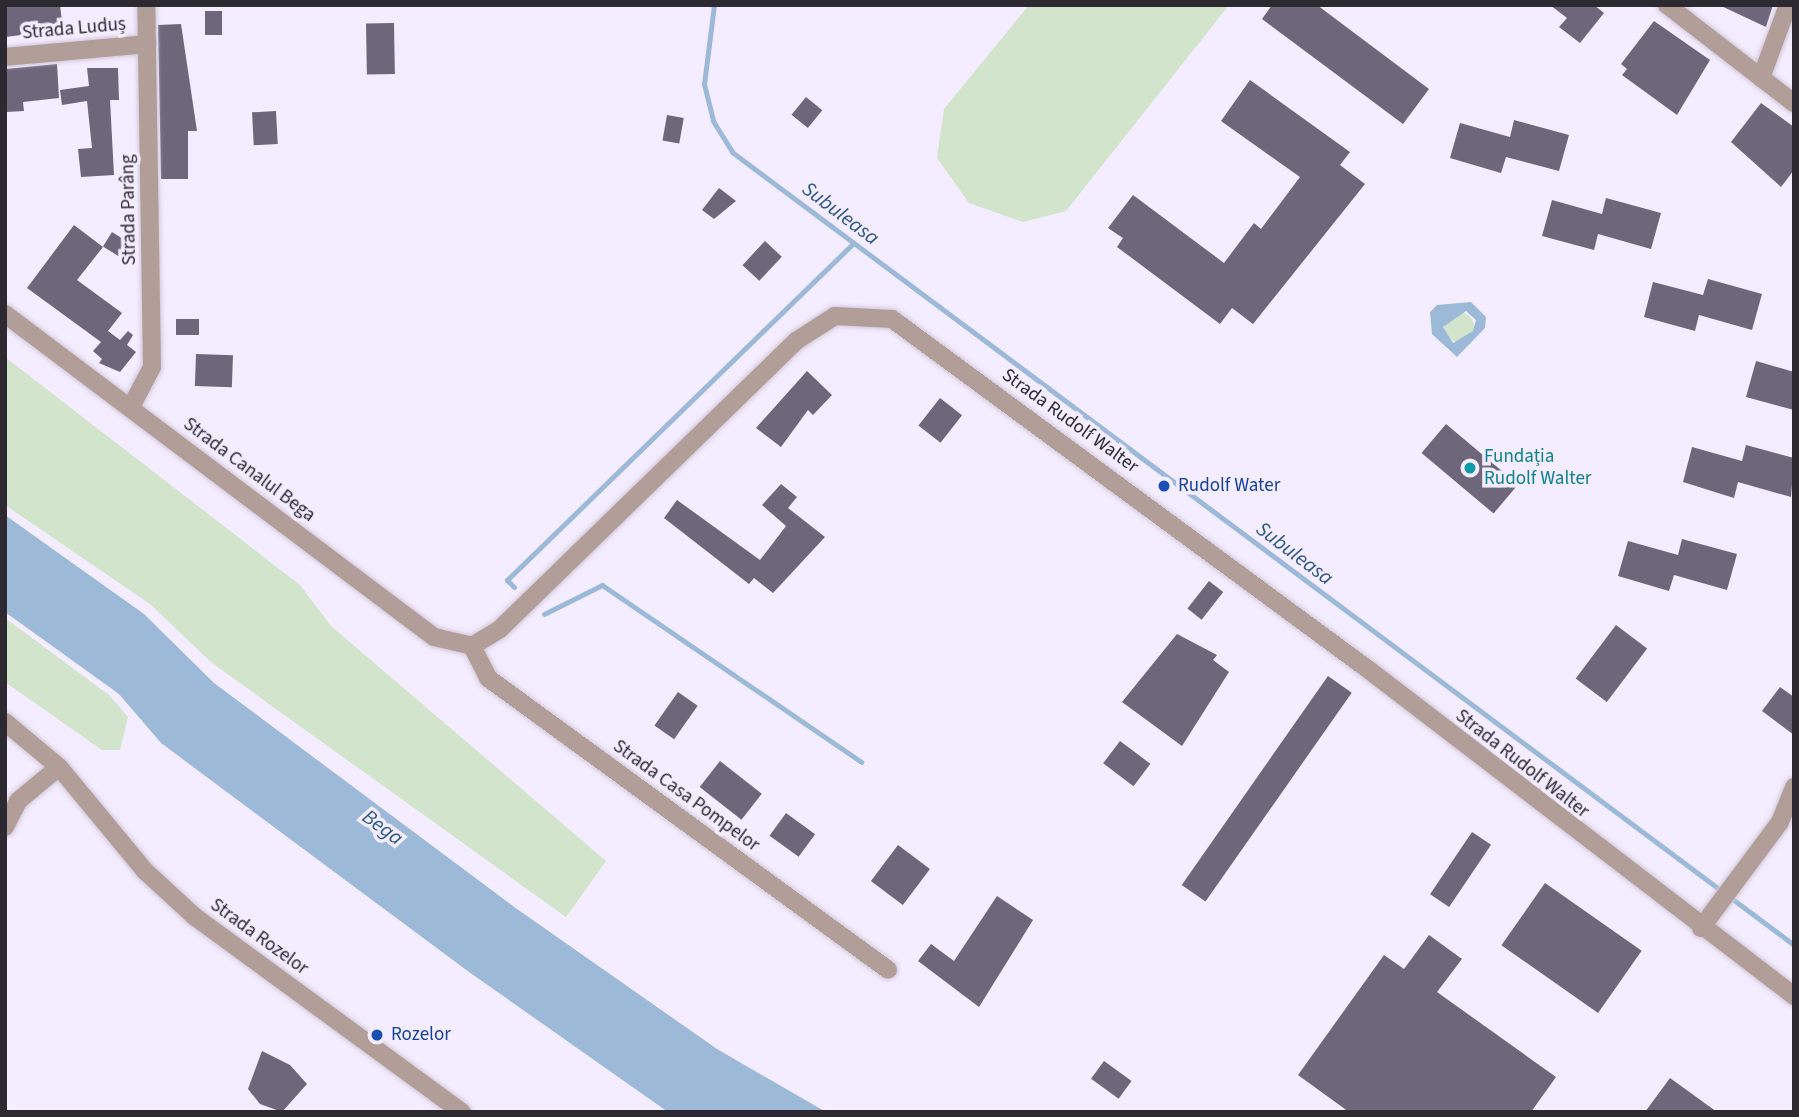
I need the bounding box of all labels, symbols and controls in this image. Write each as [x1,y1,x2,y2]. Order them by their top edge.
street label: Strada Luduș [21,13,127,45]
street label: Strada Parâng [117,154,141,266]
water label: Subuleasa [797,176,885,250]
street label: Strada Rudolf Walter [997,364,1143,478]
street label: Strada Canalul Bega [179,413,319,527]
place label: Fundația Rudolf Walter [1484,446,1591,490]
marker: Fundația Rudolf Walter [1462,460,1478,476]
place label: Rudolf Water [1178,475,1280,497]
marker: Rudolf Water [1156,478,1172,494]
water label: Subuleasa [1251,516,1339,590]
street label: Strada Rudolf Walter [1451,705,1593,823]
street label: Strada Casa Pompelor [608,735,764,857]
water label: Bega [358,804,408,850]
street label: Strada Rozelor [206,894,312,980]
place label: Rozelor [391,1024,451,1046]
marker: Rozelor [369,1027,385,1043]

